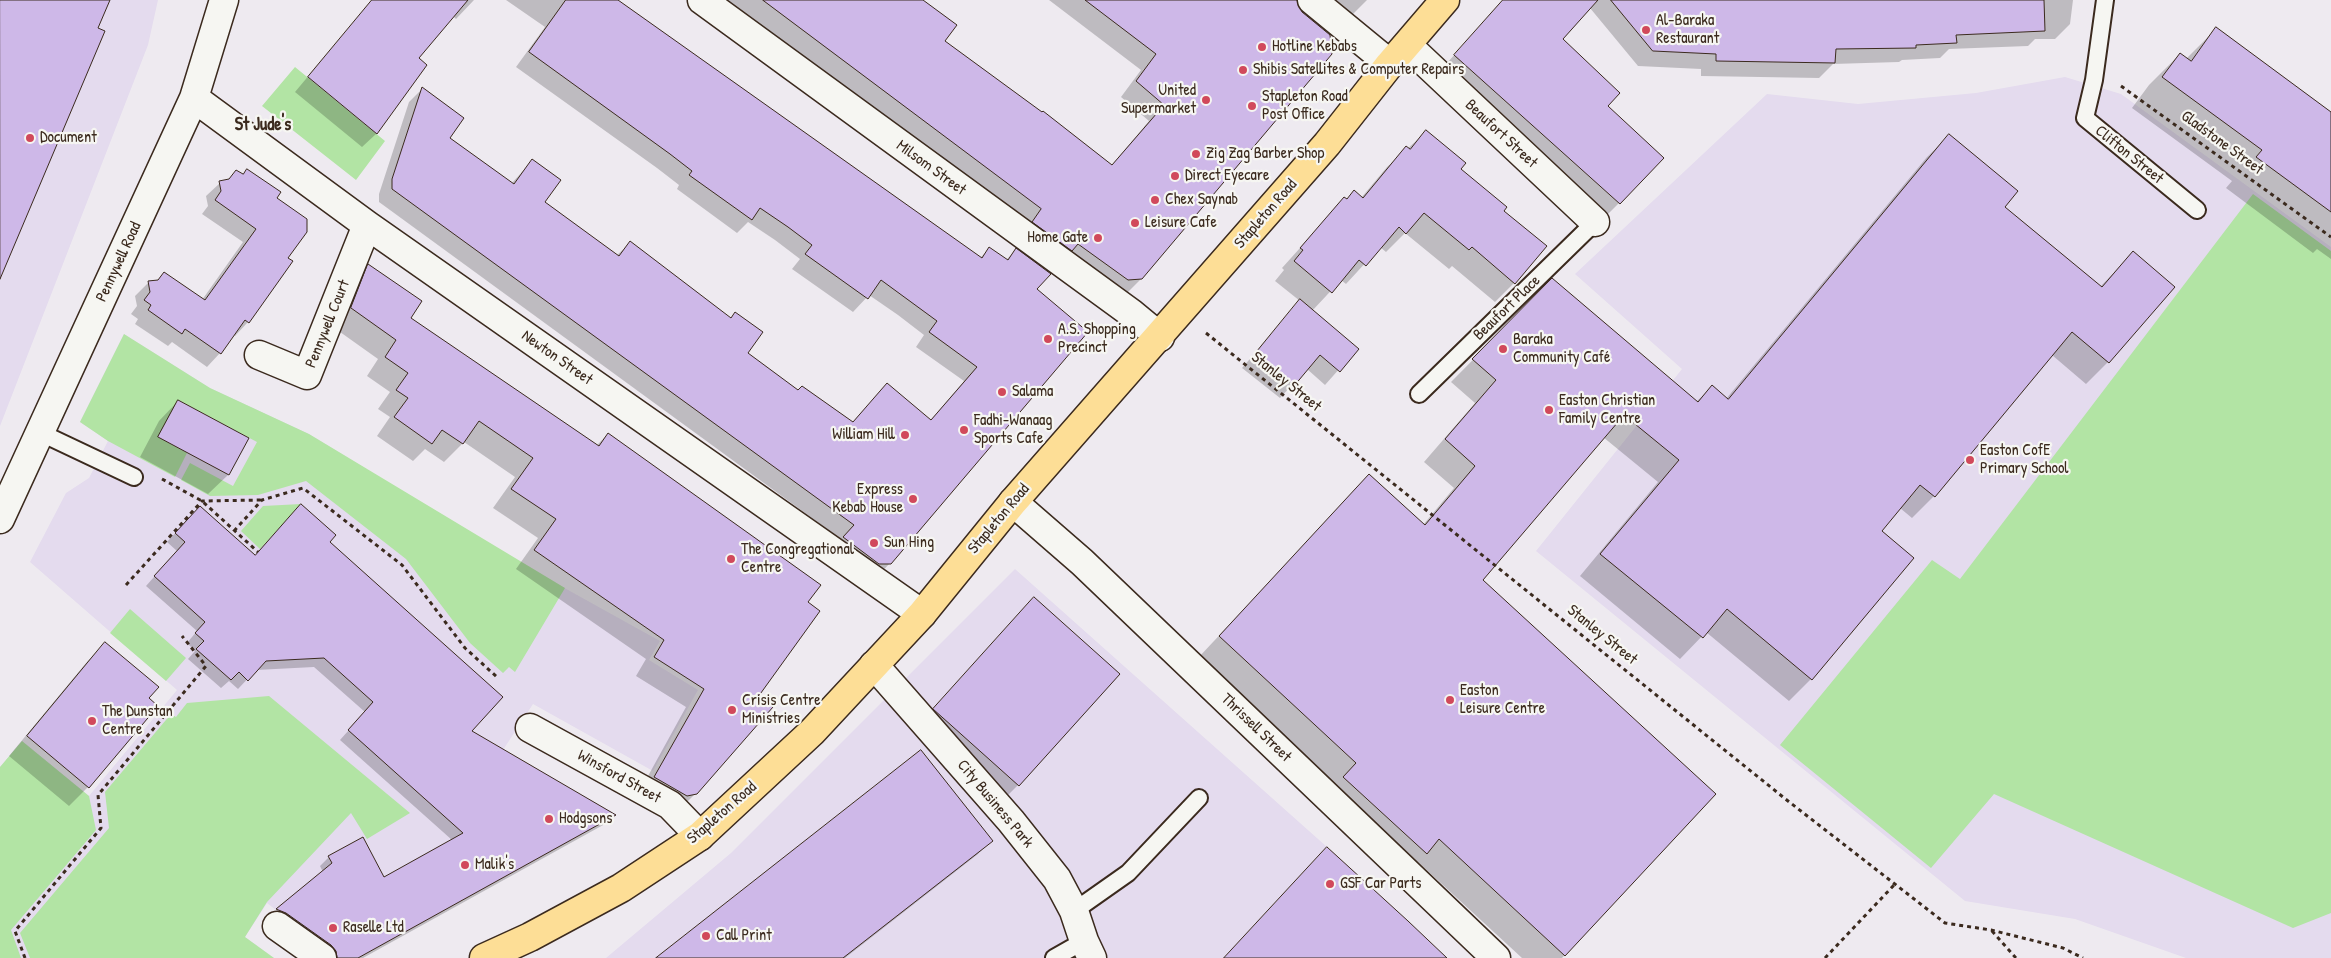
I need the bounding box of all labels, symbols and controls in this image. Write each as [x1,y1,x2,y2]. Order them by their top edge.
place label: Al-Baraka Restaurant [1656,11,1719,49]
marker: Al-Baraka Restaurant [1640,24,1652,36]
place label: Hotline Kebabs [1272,37,1357,57]
marker: Hotline Kebabs [1256,41,1268,53]
place label: Shibis Satellites & Computer Repairs [1253,60,1464,80]
marker: Shibis Satellites & Computer Repairs [1237,64,1249,76]
place label: United Supermarket [1121,81,1196,119]
place label: Stapleton Road Post Office [1262,87,1348,125]
marker: United Supermarket [1200,94,1212,106]
street label: Beaufort Street [1461,96,1541,172]
marker: Stapleton Road Post Office [1246,100,1258,112]
street label: Gladstone Street [2177,107,2267,179]
district label: St Jude's [235,114,291,136]
street label: Clifton Street [2091,122,2167,188]
place label: Document [40,128,97,148]
marker: Document [24,132,36,144]
street label: Milsom Street [892,136,970,200]
place label: Zig Zag Barber Shop [1206,144,1324,164]
marker: Zig Zag Barber Shop [1190,148,1202,160]
place label: Direct Eyecare [1185,166,1269,186]
marker: Direct Eyecare [1169,170,1181,182]
street label: Stapleton Road [1231,175,1301,253]
place label: Chex Saynab [1165,190,1238,210]
marker: Chex Saynab [1149,194,1161,206]
place label: Leisure Cafe [1145,213,1217,233]
marker: Leisure Cafe [1129,217,1141,229]
street label: Pennywell Road [92,219,146,305]
place label: Home Gate [1027,228,1088,248]
marker: Home Gate [1092,232,1104,244]
street label: Beaufort Place [1470,271,1544,345]
street label: Pennywell Court [302,277,354,371]
place label: A.S. Shopping Precinct [1058,320,1136,358]
street label: Newton Street [518,327,596,389]
place label: Baraka Community Café [1513,330,1610,368]
marker: A.S. Shopping Precinct [1042,333,1054,345]
marker: Baraka Community Café [1497,343,1509,355]
street label: Stanley Street [1247,348,1325,416]
place label: Salama [1012,382,1053,402]
marker: Salama [996,386,1008,398]
place label: Easton Christian Family Centre [1559,391,1655,429]
marker: Easton Christian Family Centre [1543,404,1555,416]
place label: Fadhi-Wanaag Sports Cafe [974,411,1052,449]
marker: Fadhi-Wanaag Sports Cafe [958,424,970,436]
place label: William Hill [832,425,895,445]
marker: William Hill [899,429,911,441]
place label: Easton CofE Primary School [1980,441,2069,479]
marker: Easton CofE Primary School [1964,454,1976,466]
place label: Express Kebab House [832,480,903,518]
street label: Stapleton Road [964,480,1034,558]
marker: Express Kebab House [907,493,919,505]
place label: Sun Hing [884,533,934,553]
marker: Sun Hing [868,537,880,549]
place label: The Congregational Centre [741,540,854,578]
marker: The Congregational Centre [725,553,737,565]
street label: Stanley Street [1563,601,1641,669]
place label: Easton Leisure Centre [1460,681,1545,719]
street label: Thrissell Street [1217,690,1295,766]
place label: Crisis Centre Ministries [742,691,820,729]
marker: Easton Leisure Centre [1444,694,1456,706]
place label: The Dunstan Centre [102,702,173,740]
marker: Crisis Centre Ministries [726,704,738,716]
marker: The Dunstan Centre [86,715,98,727]
street label: Winsford Street [574,746,664,808]
street label: City Business Park [953,756,1037,852]
street label: Stapleton Road [683,778,761,848]
place label: Hodgsons [559,809,612,829]
marker: Hodgsons [543,813,555,825]
place label: Malik's [475,855,514,875]
marker: Malik's [459,859,471,871]
place label: GSF Car Parts [1340,874,1421,894]
marker: GSF Car Parts [1324,878,1336,890]
place label: Raselle Ltd [343,918,404,938]
marker: Raselle Ltd [327,922,339,934]
place label: Call Print [716,926,772,946]
marker: Call Print [700,930,712,942]

